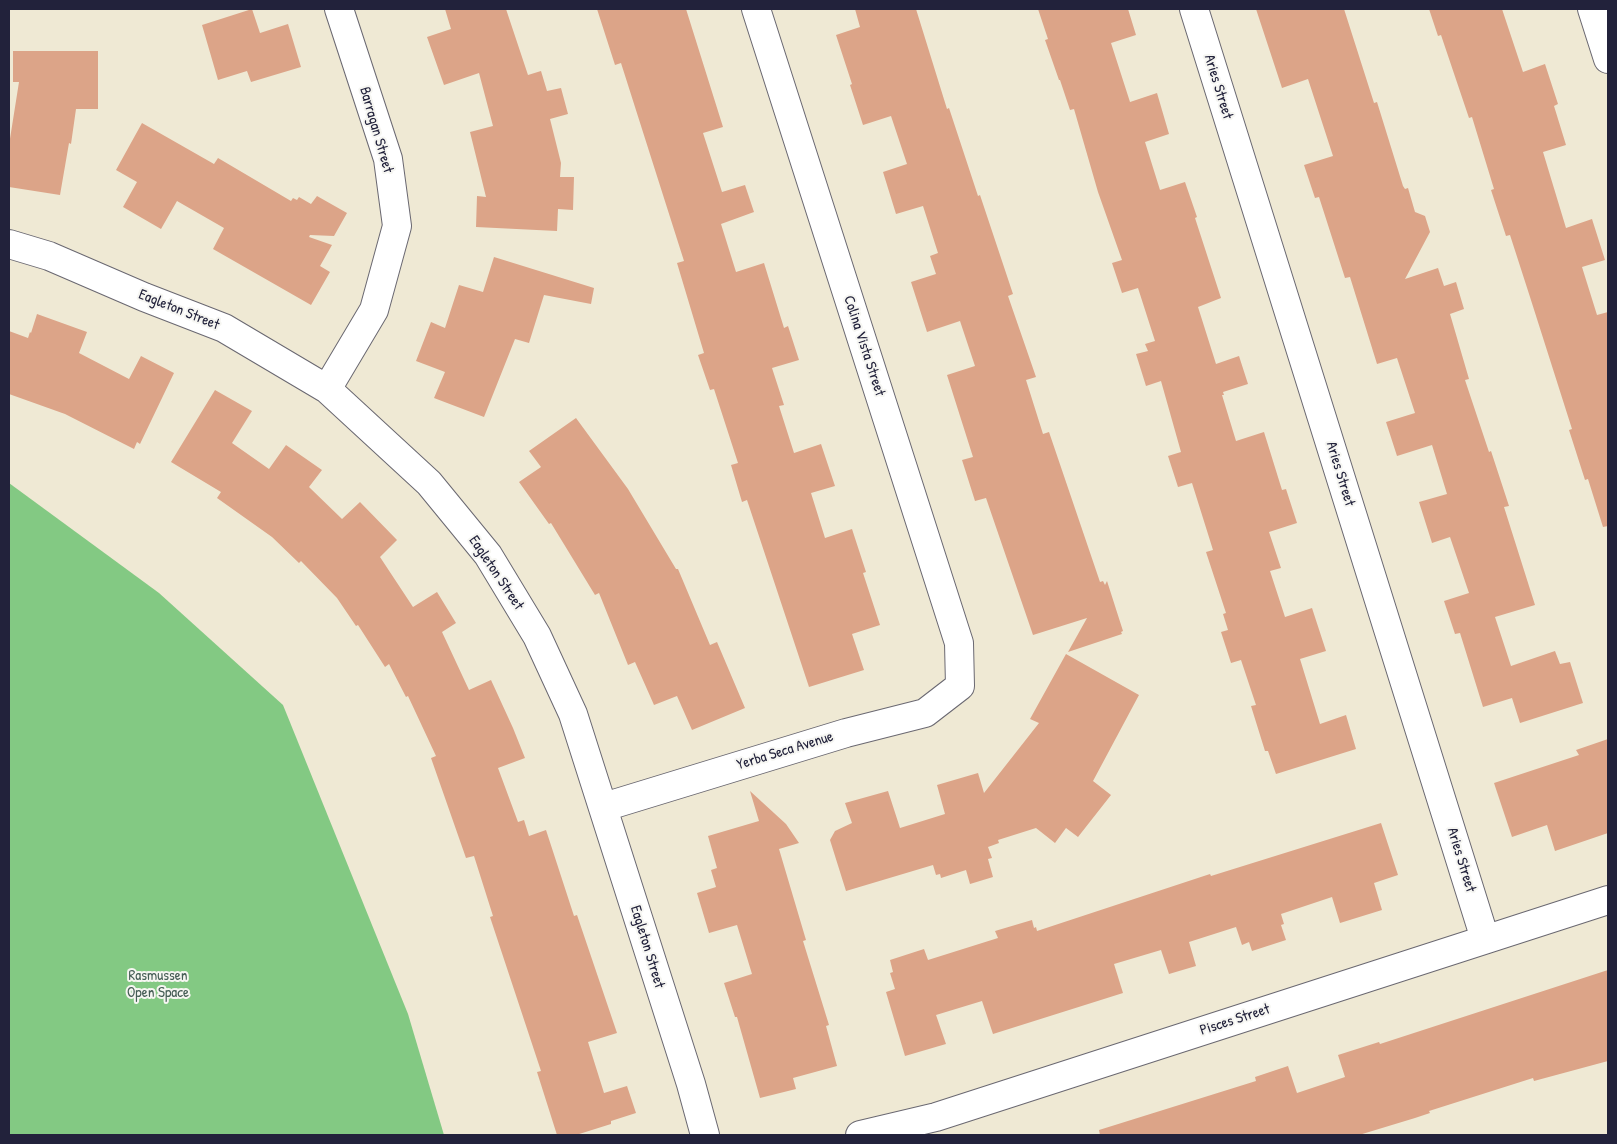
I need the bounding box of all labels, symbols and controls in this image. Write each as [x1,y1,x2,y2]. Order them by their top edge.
street label: Aries Street [1200,53,1236,121]
street label: Barragan Street [355,85,397,175]
street label: Eagleton Street [136,286,222,334]
street label: Colina Vista Street [839,293,889,399]
street label: Aries Street [1322,440,1358,508]
street label: Eagleton Street [465,533,527,613]
street label: Yerba Seca Avenue [735,728,835,774]
street label: Aries Street [1443,826,1479,894]
street label: Eagleton Street [626,903,668,991]
park label: Rasmussen Open Space [127,967,189,1002]
street label: Pisces Street [1198,1000,1272,1040]

